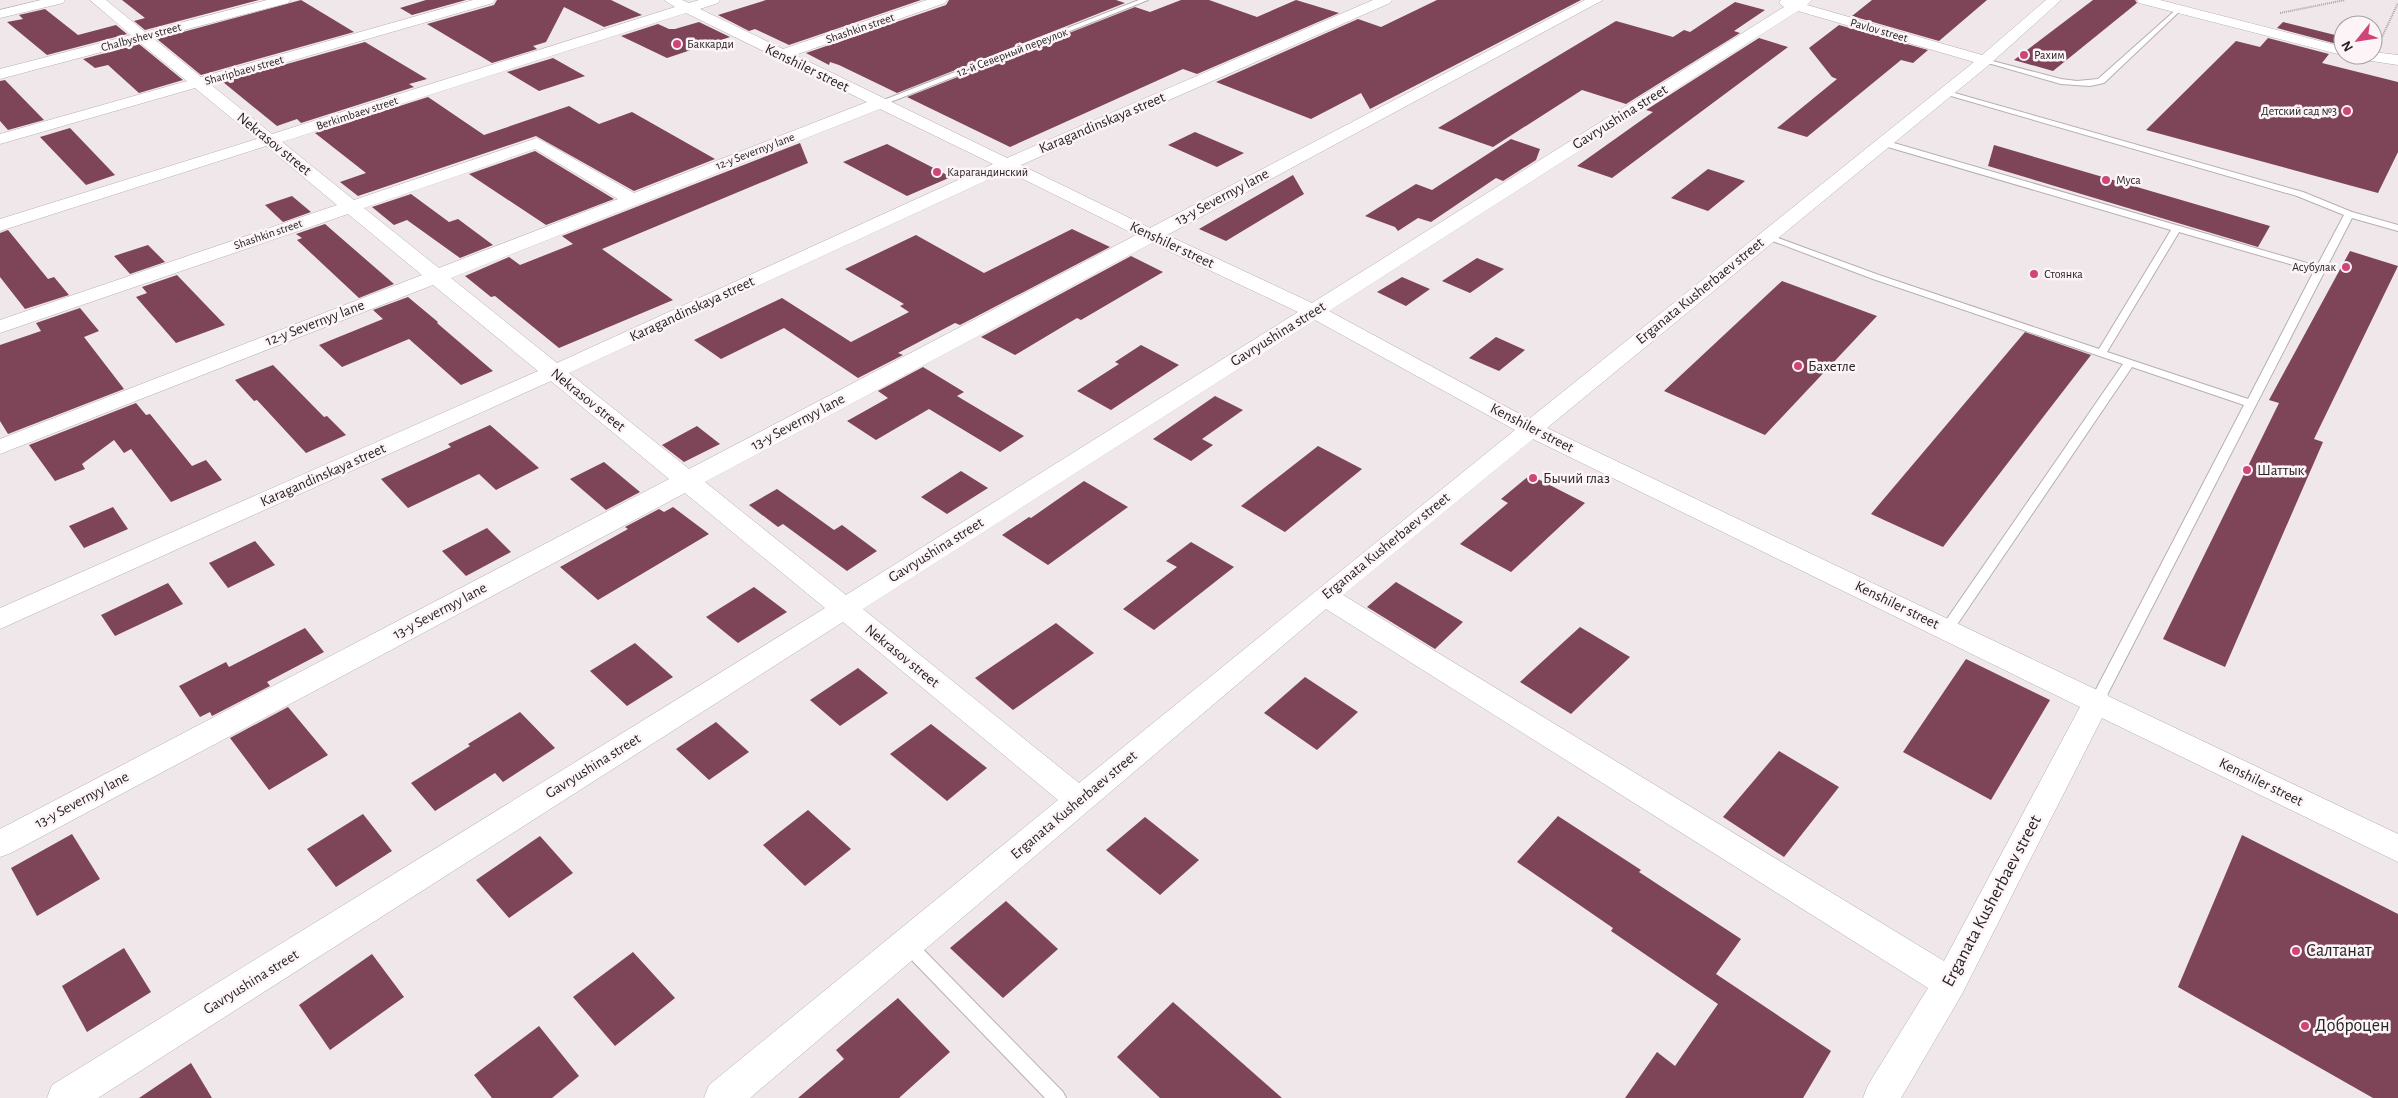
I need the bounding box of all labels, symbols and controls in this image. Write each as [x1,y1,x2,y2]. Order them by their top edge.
street label: Shashkin street [824,11,896,45]
north arrow [2333,15,2383,65]
street label: Pavlov street [1849,16,1909,44]
street label: Chalbyshev street [100,20,183,54]
street label: 12-й Северный переулок [955,25,1070,80]
marker: Баккарди [671,38,683,50]
place label: Баккарди [687,38,734,50]
text: N [2339,38,2356,54]
street label: Kenshiler street [763,41,851,95]
marker: Рахим [2018,49,2030,61]
place label: Рахим [2034,49,2065,61]
street label: Sharipbaev street [203,53,285,87]
street label: Gavryushina street [1570,82,1670,152]
street label: Karagandinskaya street [1037,90,1167,156]
street label: Berkimbaev street [315,94,399,132]
place label: Детский сад №3 [2261,105,2337,117]
marker: Детский сад №3 [2341,105,2353,117]
street label: Nekrasov street [234,110,314,178]
street label: 12-y Severnyy lane [714,130,797,173]
marker: Карагандинский [931,166,943,178]
place label: Карагандинский [947,166,1028,178]
street label: 13-y Severnyy lane [1173,166,1271,228]
marker: Муса [2100,174,2112,186]
place label: Муса [2116,174,2141,187]
street label: Shashkin street [232,217,304,251]
street label: Kenshiler street [1127,219,1217,271]
street label: Erganata Kusherbaev street [1633,235,1767,347]
place label: Асубулак [2292,261,2336,274]
marker: Асубулак [2340,261,2352,273]
marker: Стоянка [2028,268,2040,280]
place label: Стоянка [2044,268,2083,280]
street label: Karagandinskaya street [627,273,757,344]
street label: 12-y Severnyy lane [264,297,367,349]
street label: Gavryushina street [1228,299,1328,369]
place label: Бахетле [1808,359,1856,374]
marker: Бахетле [1792,360,1804,372]
street label: Nekrasov street [548,366,628,434]
street label: 13-y Severnyy lane [749,391,847,453]
street label: Kenshiler street [1488,401,1576,455]
street label: Karagandinskaya street [258,441,388,509]
place label: Шаттык [2257,463,2305,478]
marker: Шаттык [2241,464,2253,476]
place label: Бычий глаз [1543,471,1610,486]
marker: Бычий глаз [1527,472,1539,484]
street label: Erganata Kusherbaev street [1319,490,1453,602]
street label: Gavryushina street [886,515,986,585]
street label: Kenshiler street [1853,578,1941,632]
street label: 13-y Severnyy lane [391,580,489,642]
street label: Nekrasov street [862,622,942,690]
street label: Gavryushina street [543,731,643,801]
street label: Erganata Kusherbaev street [1008,748,1140,862]
street label: Kenshiler street [2217,755,2305,809]
street label: 13-y Severnyy lane [33,769,131,831]
street label: Erganata Kusherbaev street [1939,812,2045,990]
place label: Салтанат [2306,942,2372,960]
marker: Салтанат [2290,945,2302,957]
street label: Gavryushina street [201,947,301,1017]
place label: Доброцен [2315,1016,2390,1035]
marker: Доброцен [2299,1020,2311,1032]

